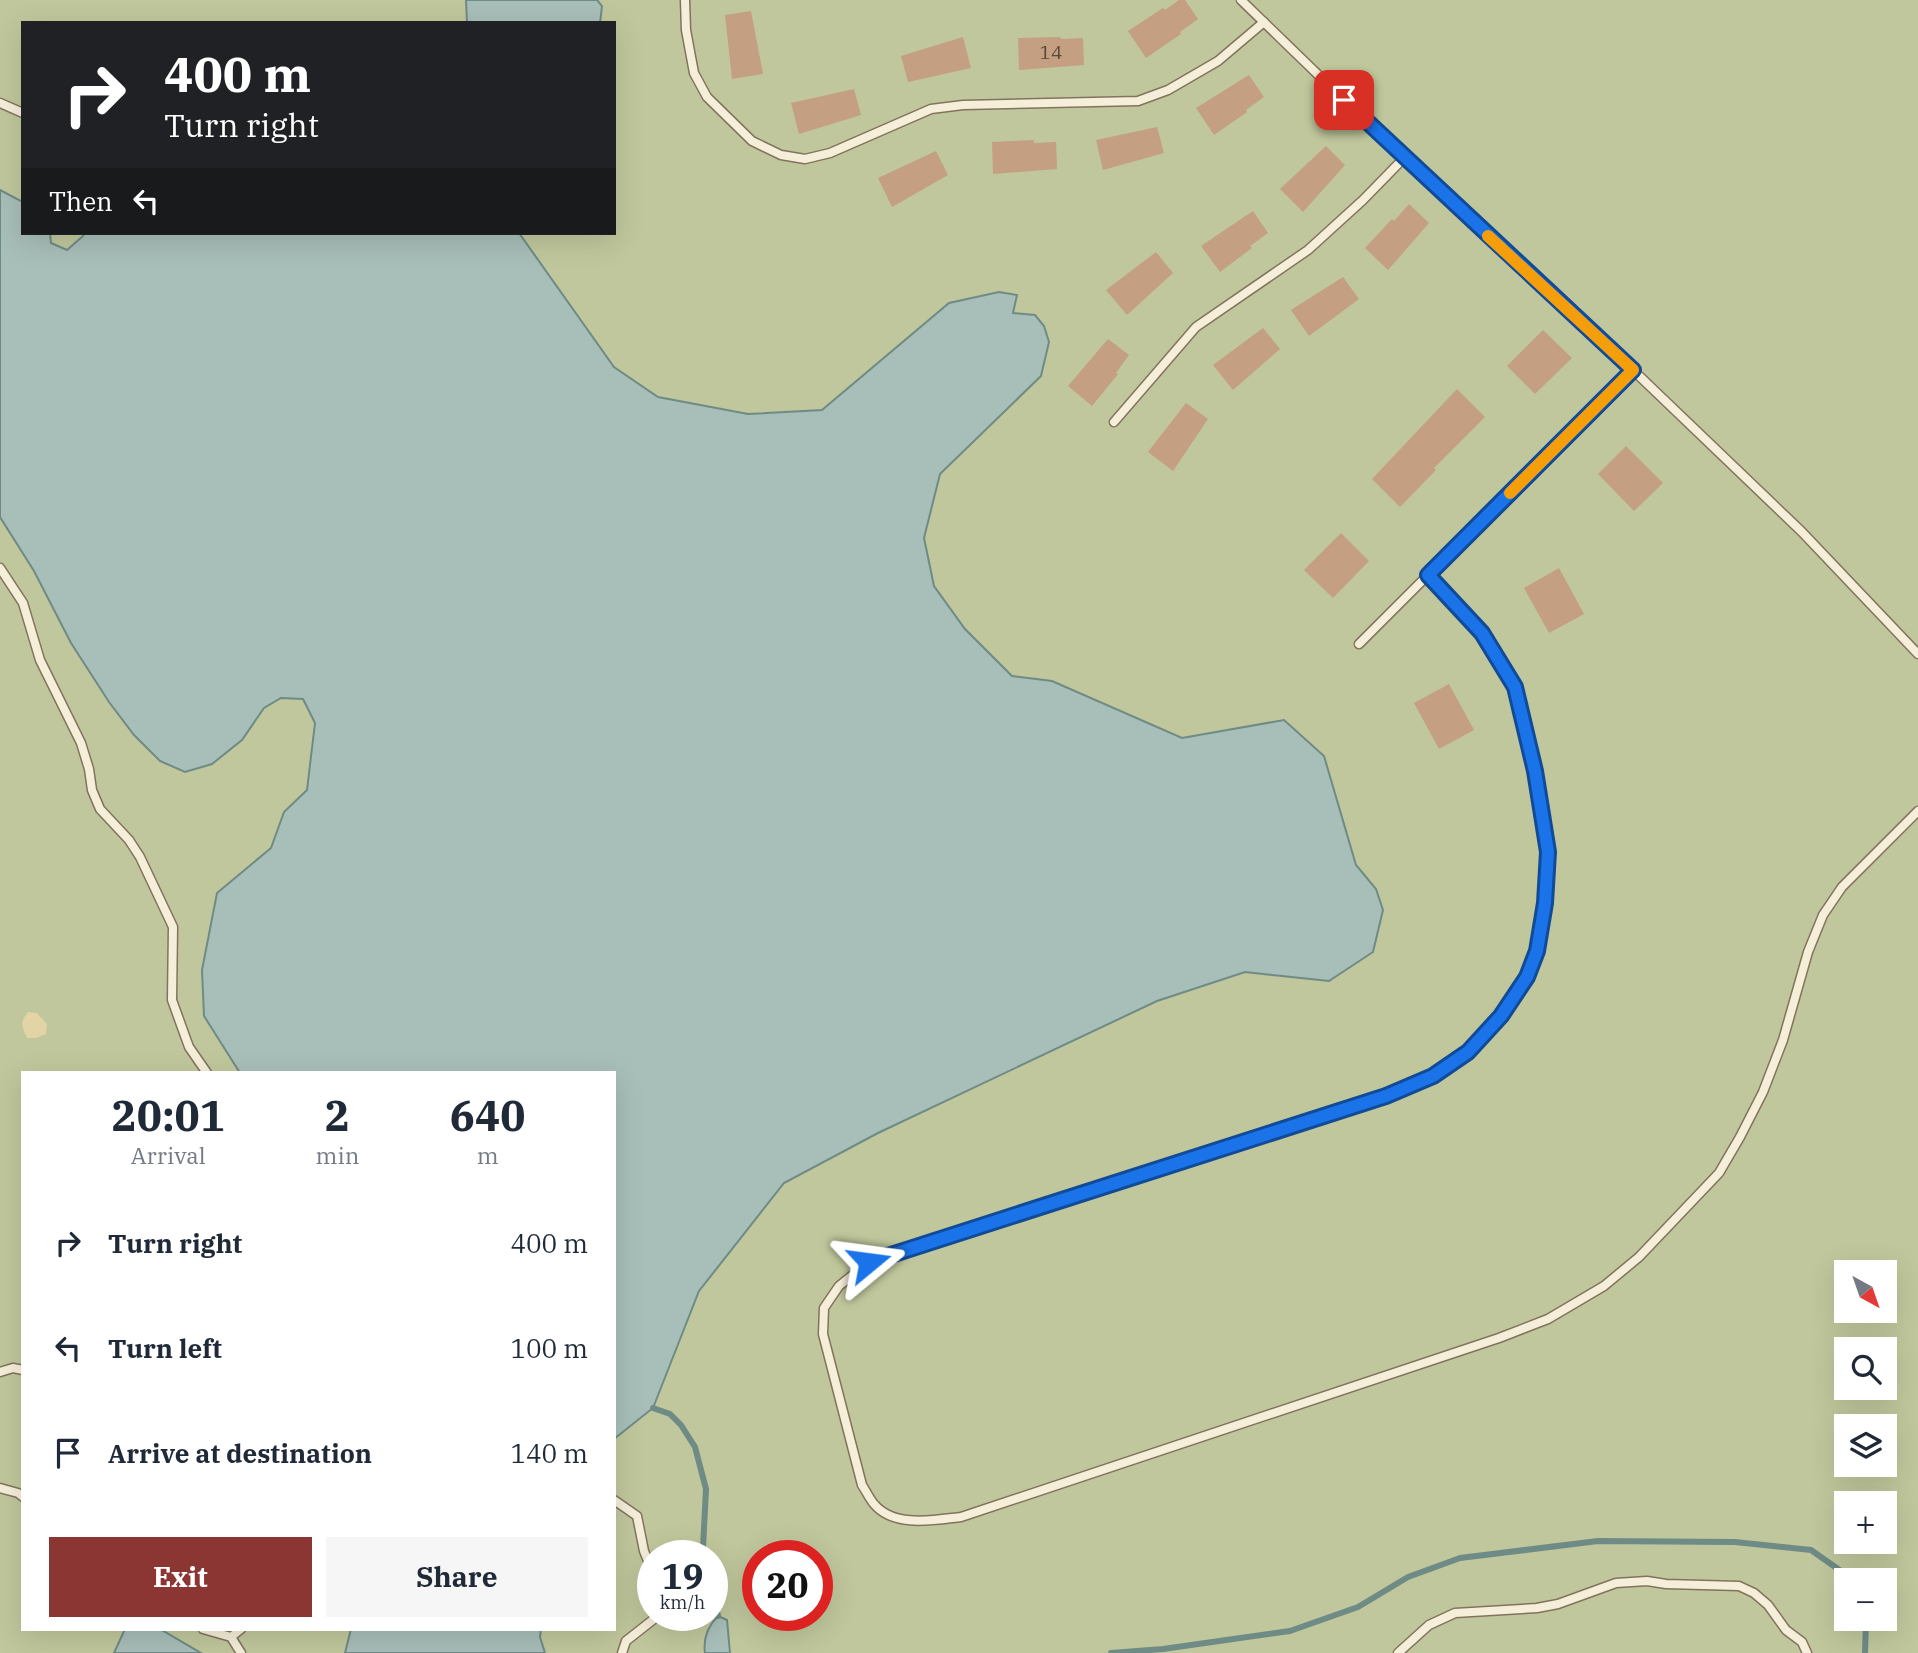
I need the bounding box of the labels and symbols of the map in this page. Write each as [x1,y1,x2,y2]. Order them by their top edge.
house number: 14 [1040,40,1062,64]
pin [1314,70,1374,130]
position arrow [832,1225,906,1299]
north arrow [1834,1260,1897,1323]
speed limit sign: 20 [742,1540,833,1631]

